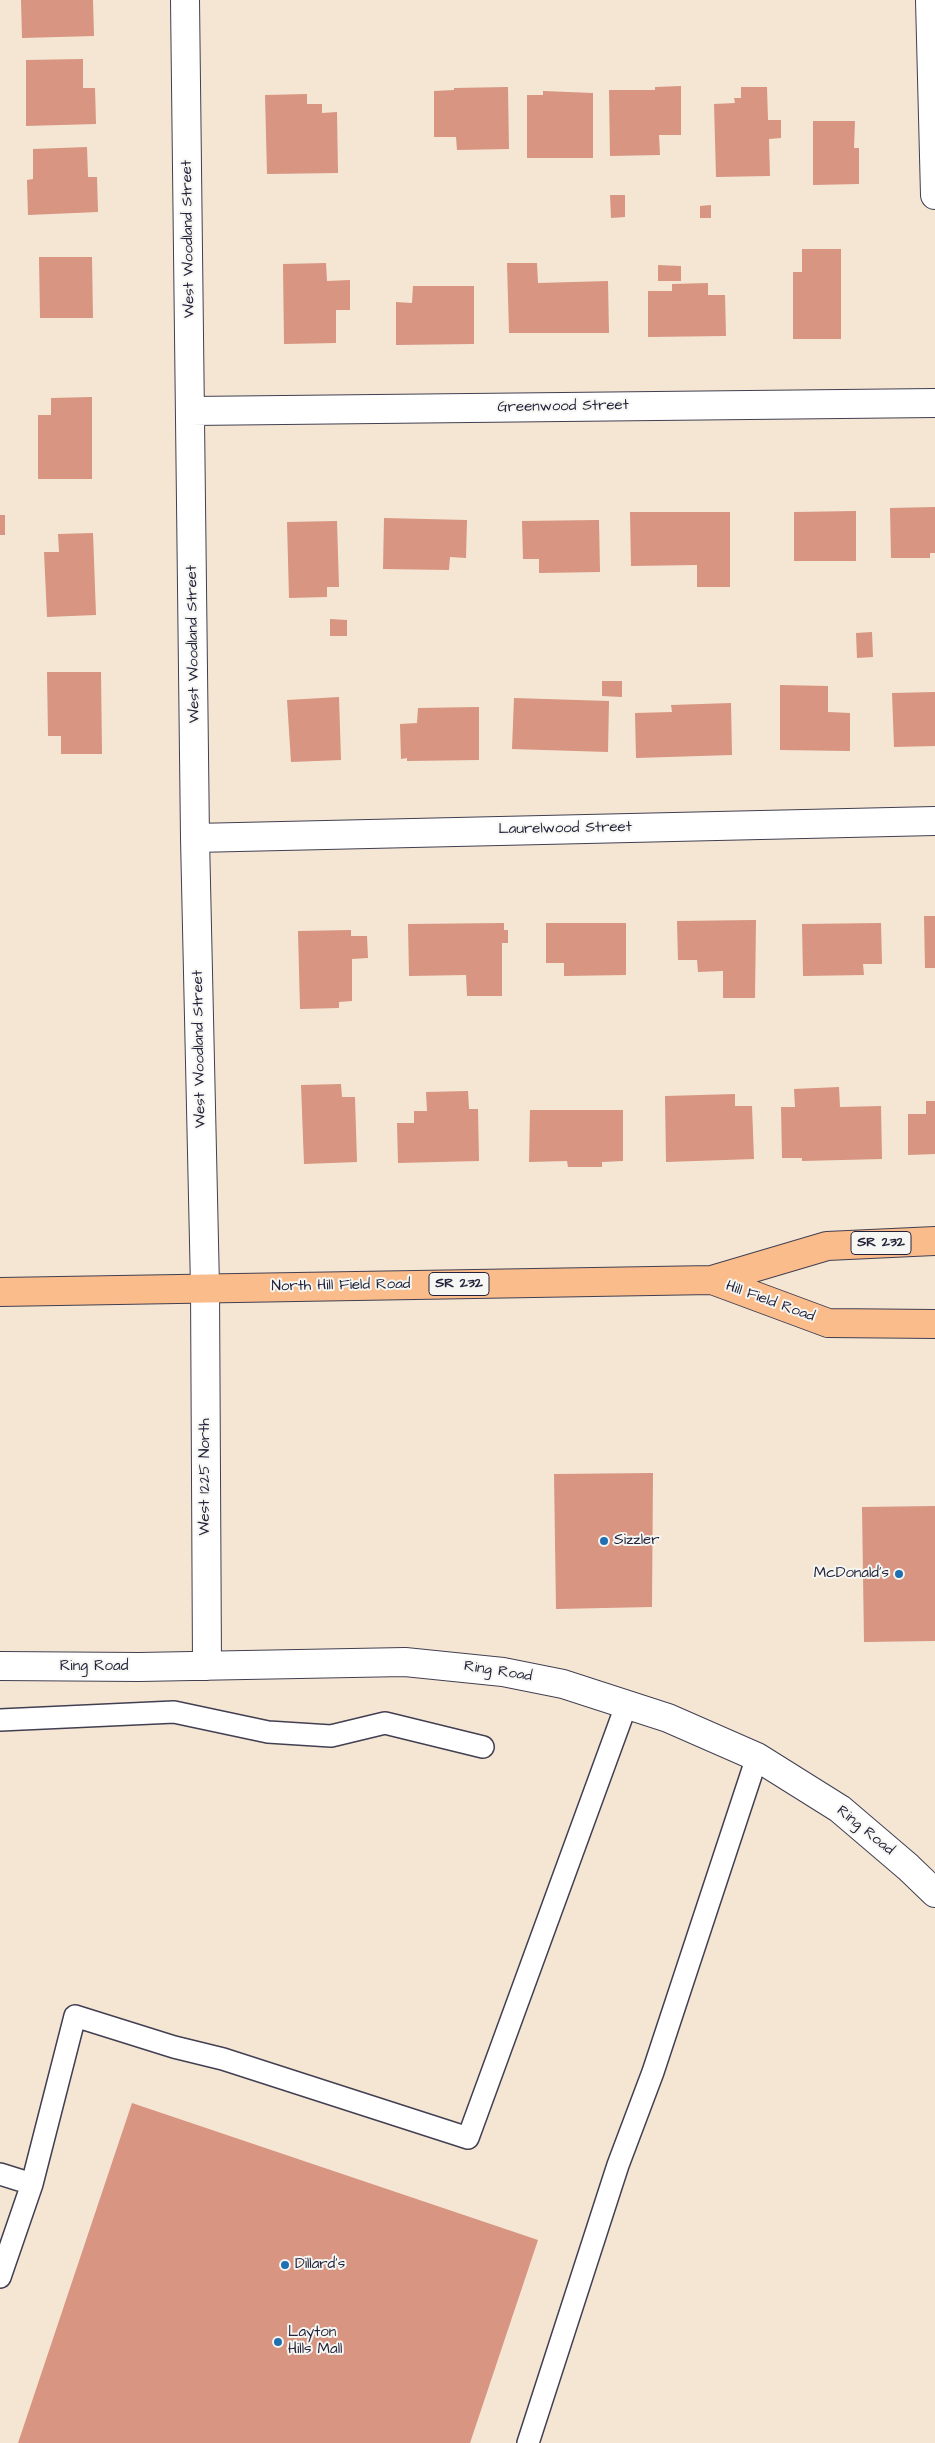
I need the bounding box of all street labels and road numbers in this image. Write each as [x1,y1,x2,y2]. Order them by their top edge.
street label: West Woodland Street [179,160,199,318]
street label: Greenwood Street [497,397,629,417]
street label: West Woodland Street [184,565,204,723]
street label: Laurelwood Street [498,819,632,839]
street label: West Woodland Street [190,970,210,1128]
road number: SR 232 [851,1232,911,1254]
road number: SR 232 [429,1272,489,1296]
street label: North Hill Field Road [271,1276,411,1296]
street label: Hill Field Road [723,1278,817,1326]
street label: West 1225 North [197,1418,215,1536]
street label: Ring Road [60,1658,128,1676]
street label: Ring Road [463,1658,533,1686]
street label: Ring Road [833,1802,897,1860]

